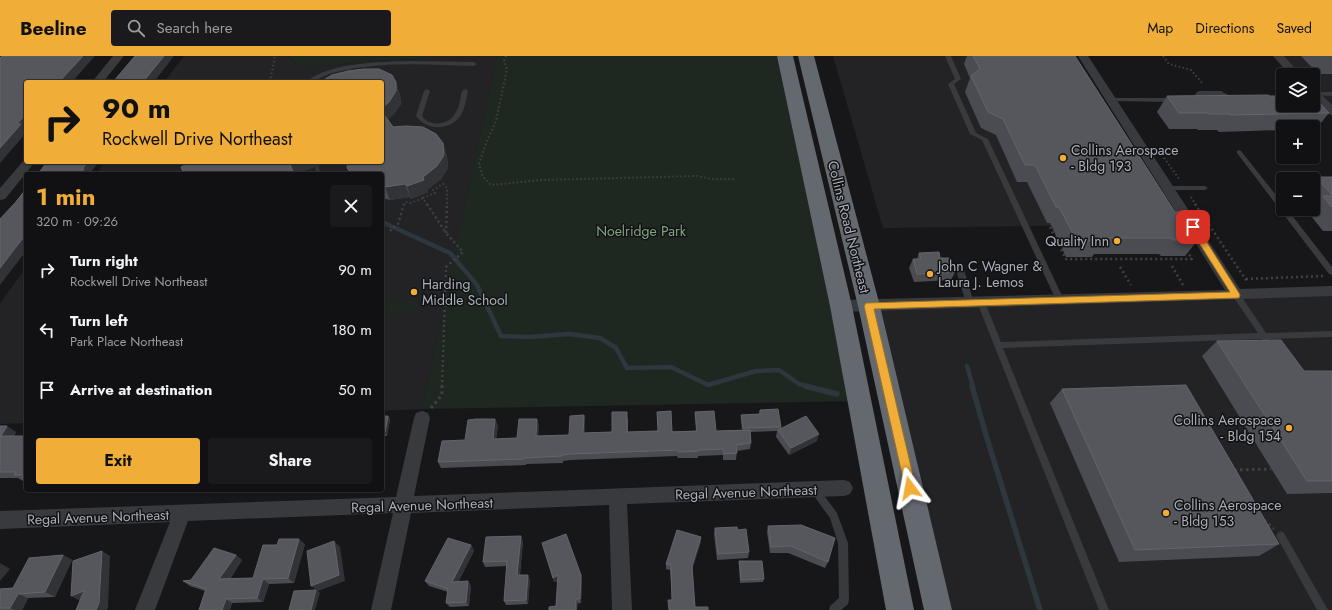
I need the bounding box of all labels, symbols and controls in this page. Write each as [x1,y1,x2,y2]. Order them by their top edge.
search box [111,10,391,46]
text: Beeline [20,15,87,42]
icon: search [125,17,147,39]
text: Search here [157,17,232,39]
text: Map [1147,18,1173,38]
text: Directions [1195,18,1255,38]
text: Saved [1277,18,1312,38]
map controls [1276,68,1320,216]
button: layers [1276,68,1320,112]
text: 90 m [102,88,171,129]
icon: right [36,96,88,148]
button: + [1276,120,1320,164]
text: Rockwell Drive Northeast [102,126,292,152]
place label: Collins Aerospace - Bldg 193 [1071,140,1178,176]
marker: Collins Aerospace - Bldg 193 [1058,153,1068,163]
street label: Collins Road Northeast [823,159,875,296]
button: − [1276,172,1320,216]
text: 1 min [36,179,96,214]
button: close [330,185,372,227]
pin [1176,210,1210,244]
text: 320 m · 09:26 [36,212,118,231]
icon: arrive [1182,216,1204,238]
park label: Noelridge Park [596,221,687,241]
place label: Quality Inn [1045,231,1109,251]
marker: Quality Inn [1112,236,1122,246]
text: Turn right [70,250,138,272]
place label: John C Wagner & Laura J. Lemos [936,256,1042,292]
icon: right [36,259,58,281]
text: 90 m [338,259,372,281]
marker: John C Wagner & Laura J. Lemos [925,269,935,279]
text: Rockwell Drive Northeast [70,272,207,291]
place label: Harding Middle School [422,274,508,310]
marker: Harding Middle School [409,287,419,297]
text: Turn left [70,310,128,332]
icon: left [36,319,58,341]
text: 180 m [332,319,372,341]
text: Park Place Northeast [70,332,183,351]
icon: arrive [36,379,58,401]
text: Arrive at destination [70,379,212,401]
text: 50 m [338,379,372,401]
place label: Collins Aerospace - Bldg 154 [1174,410,1281,446]
marker: Collins Aerospace - Bldg 154 [1284,423,1294,433]
button: Exit [36,438,200,484]
button: Share [208,438,372,484]
position arrow [889,467,931,509]
street label: Regal Avenue Northeast [675,480,818,504]
street label: Regal Avenue Northeast [351,493,494,517]
place label: Collins Aerospace - Bldg 153 [1174,495,1281,531]
street label: Regal Avenue Northeast [27,505,170,529]
marker: Collins Aerospace - Bldg 153 [1161,508,1171,518]

